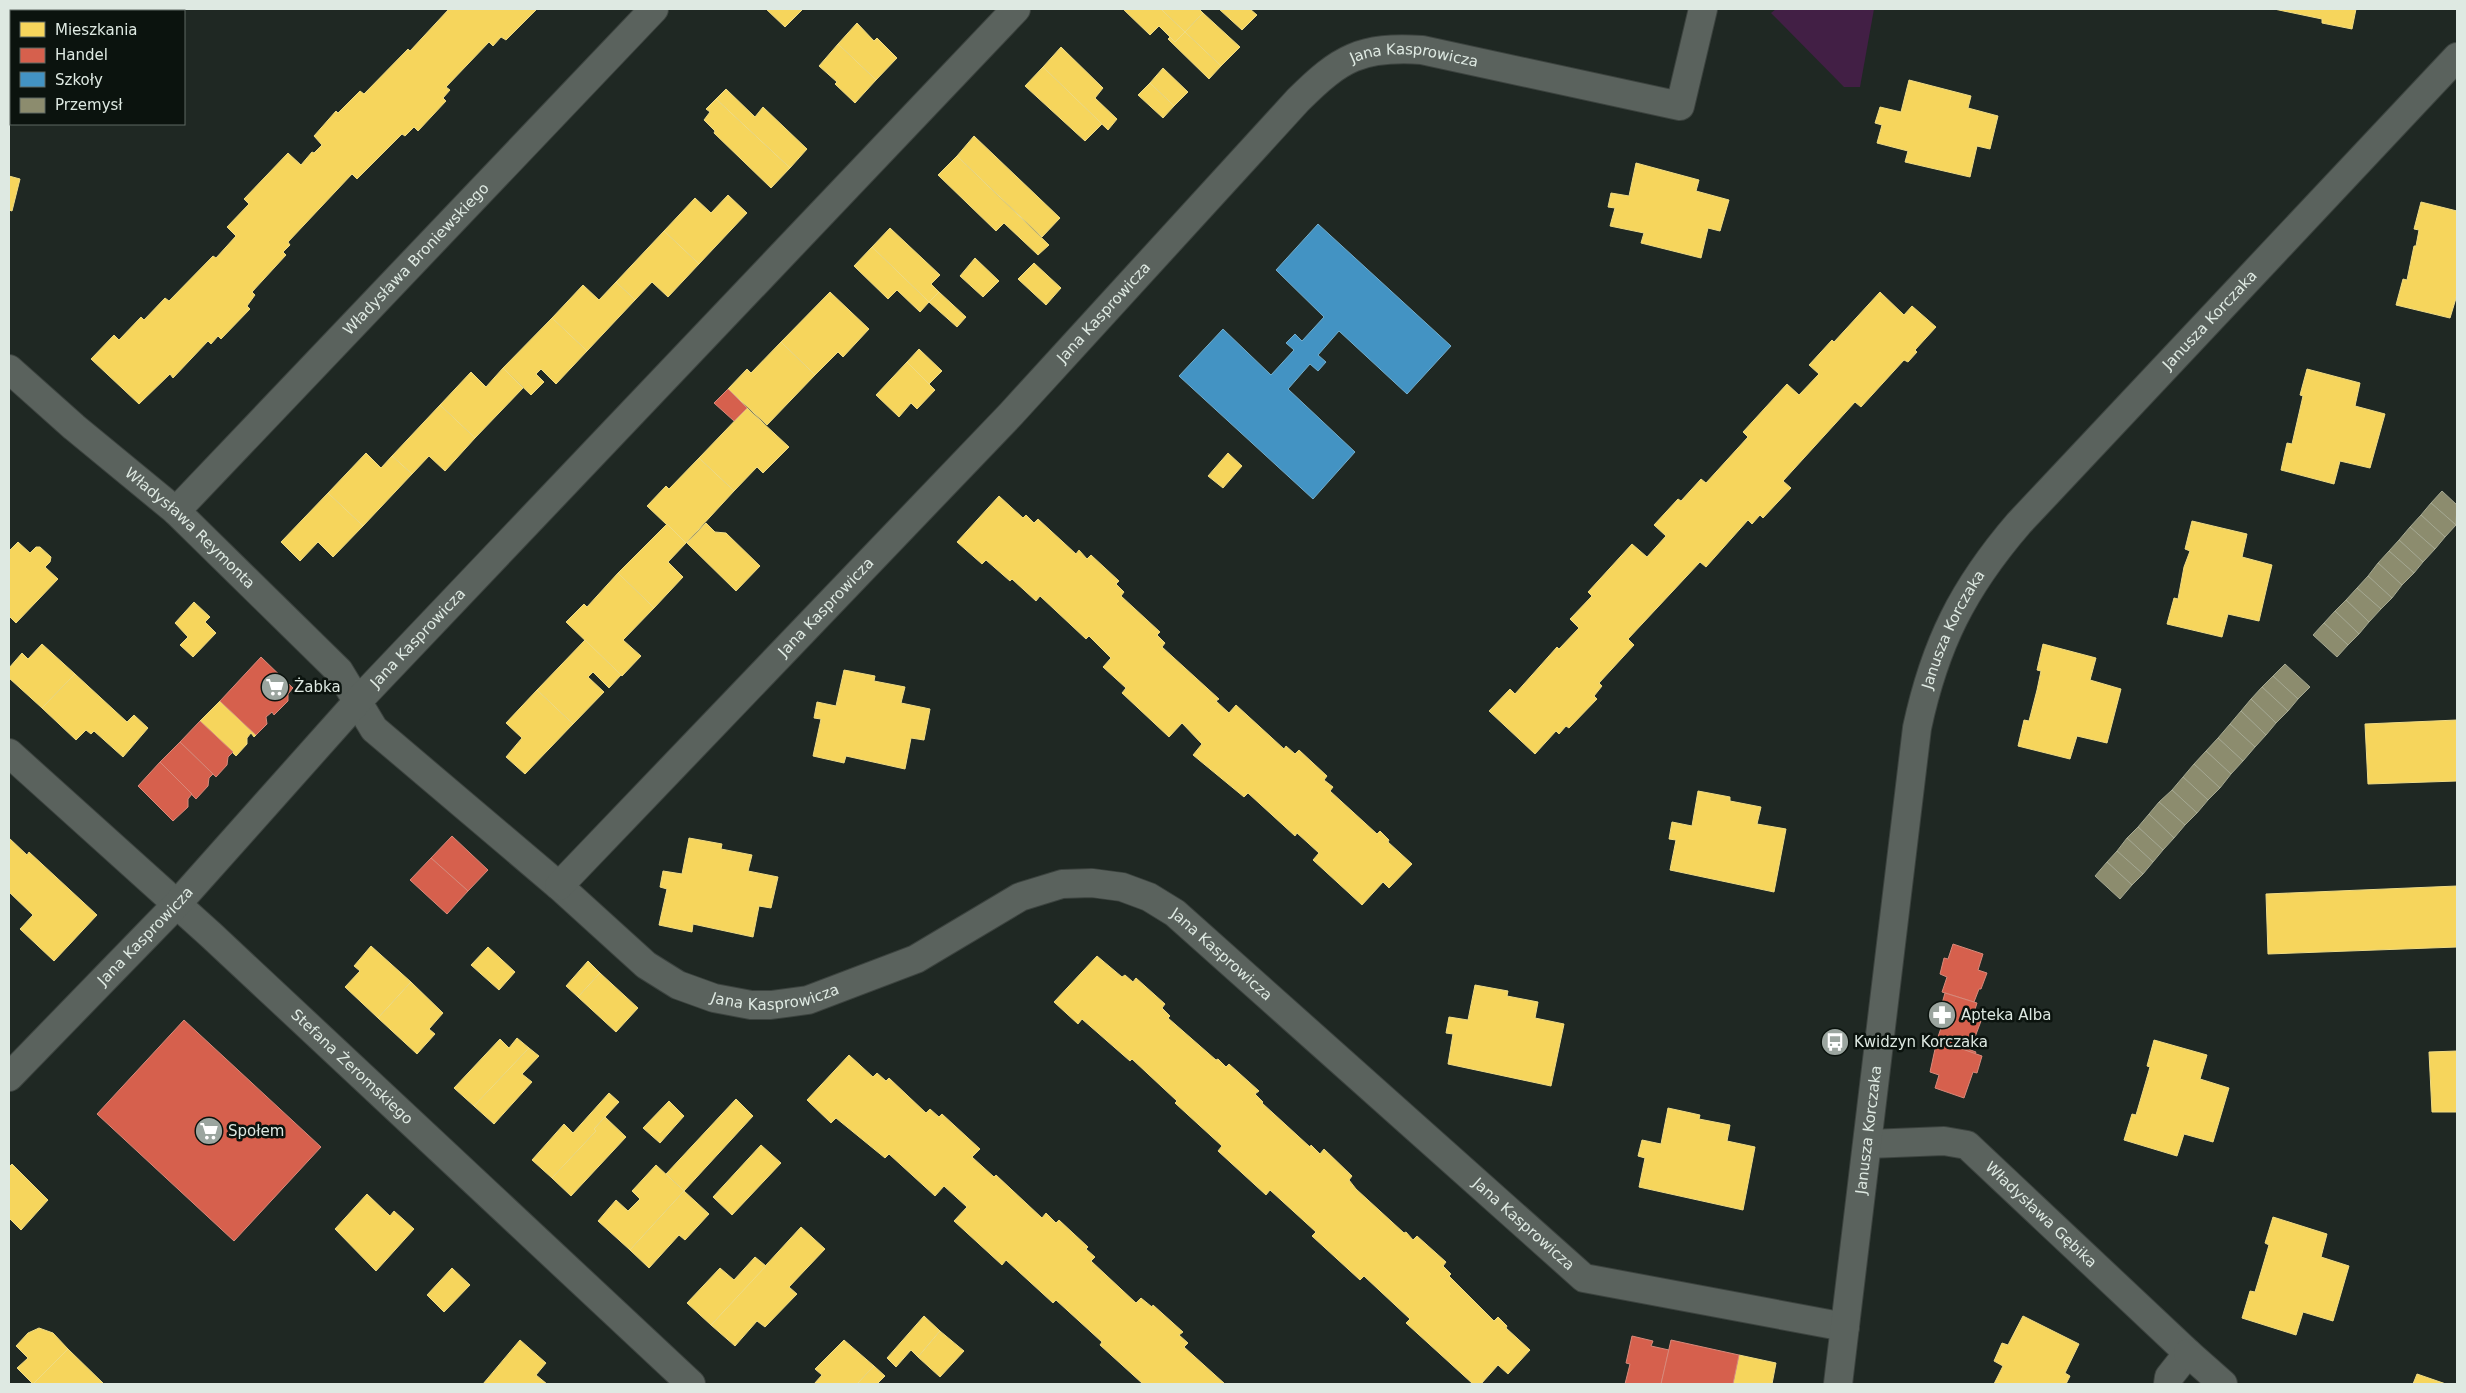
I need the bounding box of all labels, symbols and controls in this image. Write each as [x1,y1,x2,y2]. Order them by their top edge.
legend [10,10,185,125]
text: Mieszkania [55,21,138,39]
street label: Jana Kasprowicza [1346,40,1480,71]
text: Handel [55,46,108,64]
text: Szkoły [55,71,103,89]
text: Przemysł [55,96,123,114]
street label: Władysława Broniewskiego [339,179,493,339]
street label: Jana Kasprowicza [1053,258,1154,367]
street label: Janusza Korczaka [2158,267,2261,374]
street label: Władysława Reymonta [121,464,259,592]
street label: Jana Kasprowicza [774,554,877,661]
street label: Janusza Korczaka [1918,567,1989,692]
street label: Jana Kasprowicza [366,585,469,692]
supermarket icon: Żabka [260,672,290,702]
place label: Żabka [294,677,341,696]
street label: Jana Kasprowicza [93,883,197,990]
street label: Jana Kasprowicza [1167,903,1276,1004]
street label: Jana Kasprowicza [708,980,842,1014]
pharmacy icon: Apteka Alba [1927,1000,1957,1030]
street label: Stefana Żeromskiego [287,1006,417,1128]
place label: Apteka Alba [1961,1006,2051,1024]
bus stop icon: Kwidzyn Korczaka [1820,1027,1850,1057]
place label: Kwidzyn Korczaka [1854,1033,1988,1051]
street label: Janusza Korczaka [1852,1064,1885,1196]
supermarket icon: Społem [194,1116,224,1146]
place label: Społem [228,1122,284,1140]
street label: Władysława Gębika [1981,1158,2100,1271]
street label: Jana Kasprowicza [1468,1173,1578,1274]

